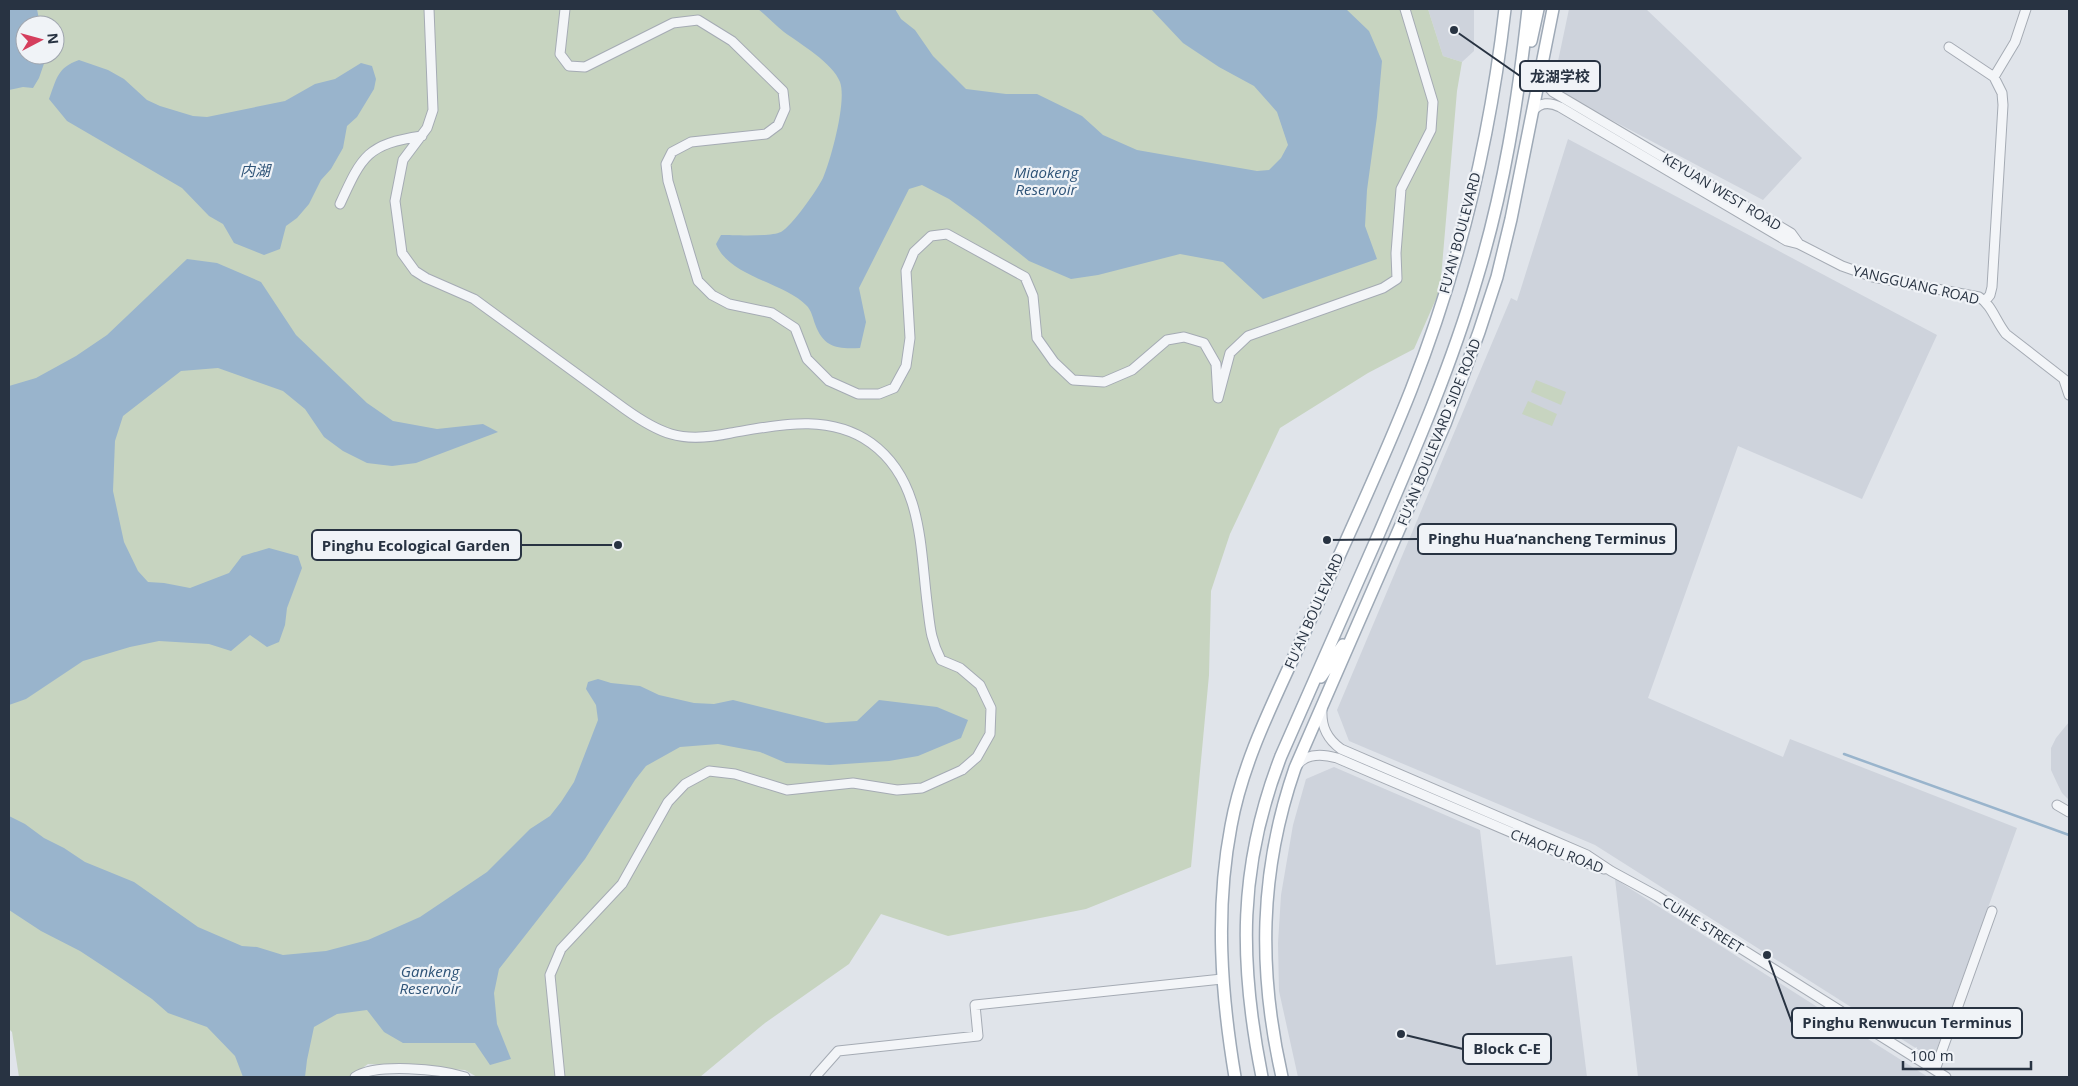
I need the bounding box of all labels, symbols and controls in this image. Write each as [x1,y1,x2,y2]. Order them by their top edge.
north arrow [15,15,65,65]
text: N [43,32,63,45]
callout: 龙湖学校 [1520,61,1600,91]
text: 龙湖学校 [1530,66,1590,86]
street label: KEYUAN WEST ROAD [1659,148,1785,235]
water label: 内湖 [240,160,272,180]
water label: Miaokeng Reservoir [1014,162,1079,199]
street label: FU'AN BOULEVARD [1434,170,1485,296]
street label: YANGGUANG ROAD [1851,261,1981,308]
street label: FU'AN BOULEVARD SIDE ROAD [1392,335,1485,528]
callout: Pinghu Hua‘nancheng Terminus [1418,524,1676,554]
text: Pinghu Hua‘nancheng Terminus [1428,528,1666,548]
callout: Pinghu Ecological Garden [312,530,521,560]
text: Pinghu Ecological Garden [322,535,510,555]
street label: FU'AN BOULEVARD [1279,550,1348,672]
street label: CHAOFU ROAD [1508,824,1607,877]
street label: CUIHE STREET [1659,892,1748,957]
water label: Gankeng Reservoir [400,961,462,998]
callout: Pinghu Renwucun Terminus [1792,1008,2022,1038]
text: Pinghu Renwucun Terminus [1802,1012,2012,1032]
callout: Block C-E [1463,1034,1551,1064]
text: Block C-E [1473,1038,1541,1058]
scale bar [1903,1038,2030,1070]
text: 100 m [1910,1045,1954,1065]

